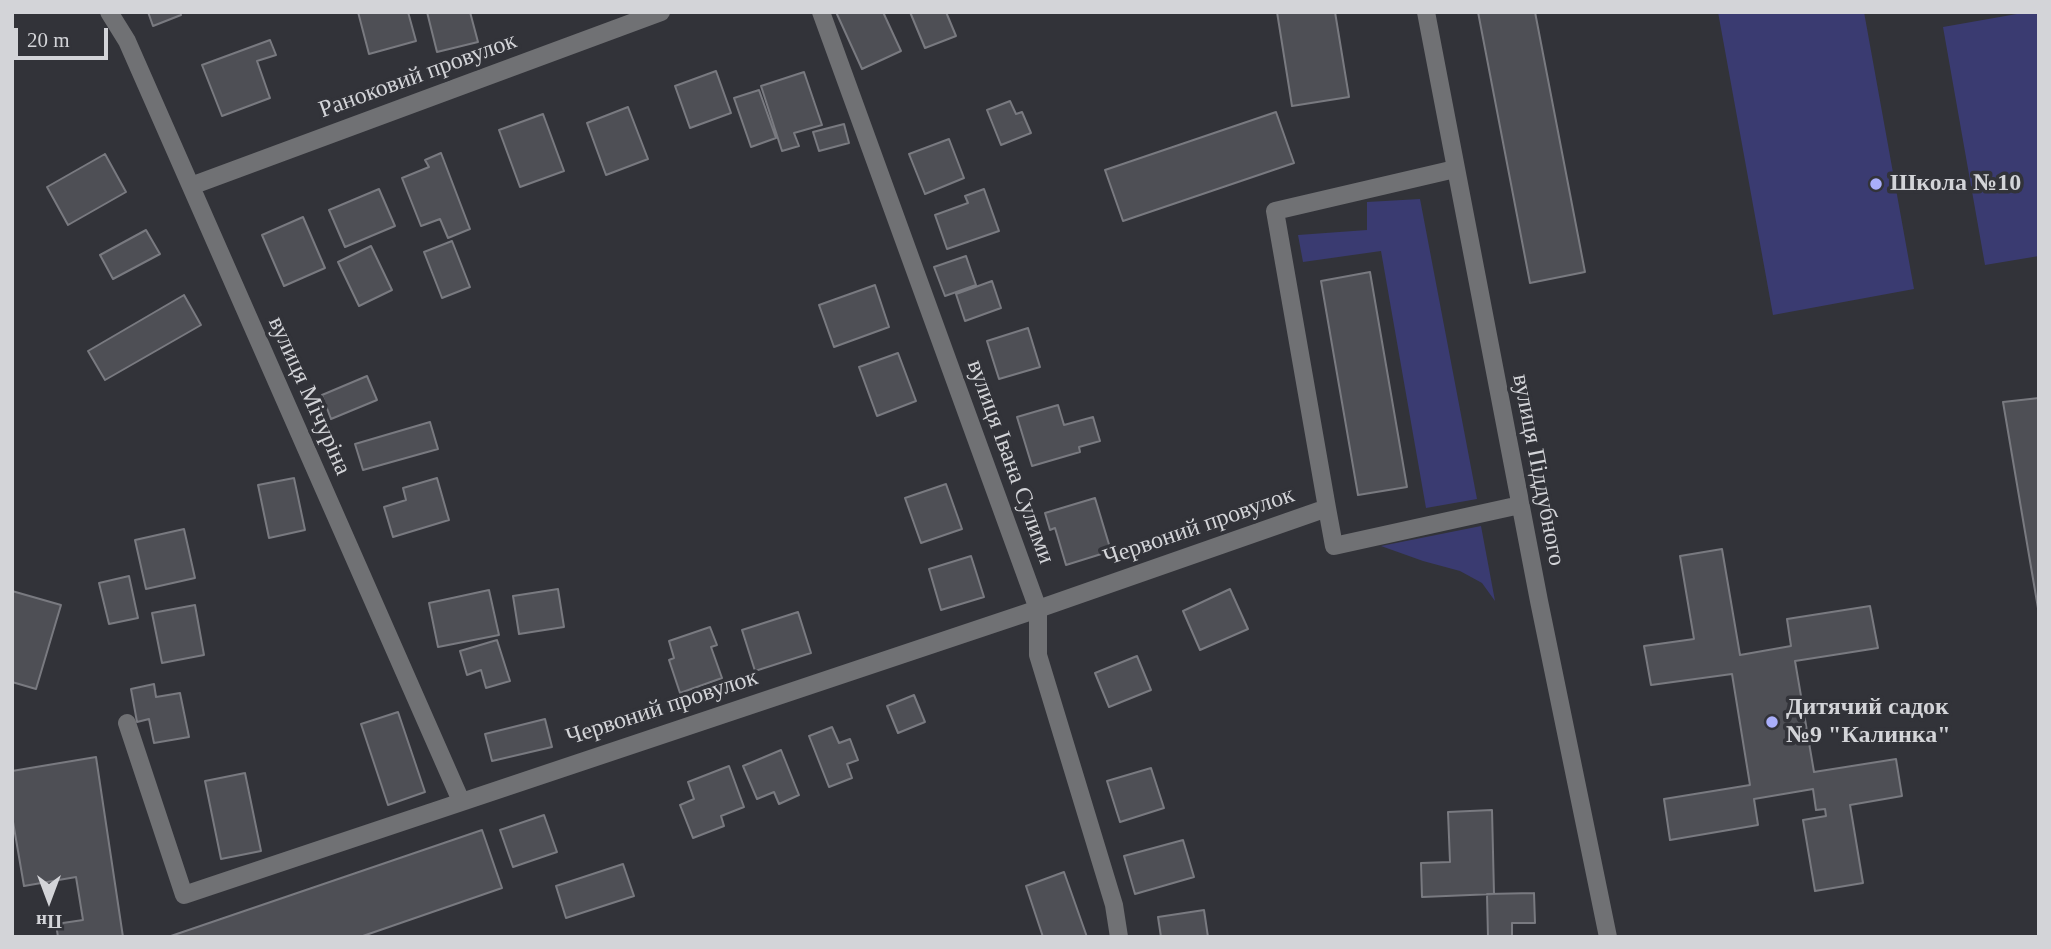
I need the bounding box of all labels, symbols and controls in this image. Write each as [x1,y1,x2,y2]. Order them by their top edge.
scale bar [18,14,112,58]
street label: Раноковий провулок [315,27,521,125]
text: 20 m [27,28,70,52]
place label: Школа №10 [1890,170,2021,198]
marker: Школа №10 [1868,176,1884,192]
street label: вулиця Мічуріна [261,312,357,480]
street label: вулиця Івана Сулими [960,356,1060,568]
street label: вулиця Піддубного [1505,372,1571,568]
street label: Червоний провулок [1100,481,1298,573]
street label: Червоний провулок [562,663,762,753]
place label: Дитячий садок №9 "Калинка" [1786,694,1951,750]
marker: Дитячий садок №9 "Калинка" [1764,714,1780,730]
north arrow [14,865,84,935]
text: Пн [36,911,62,932]

